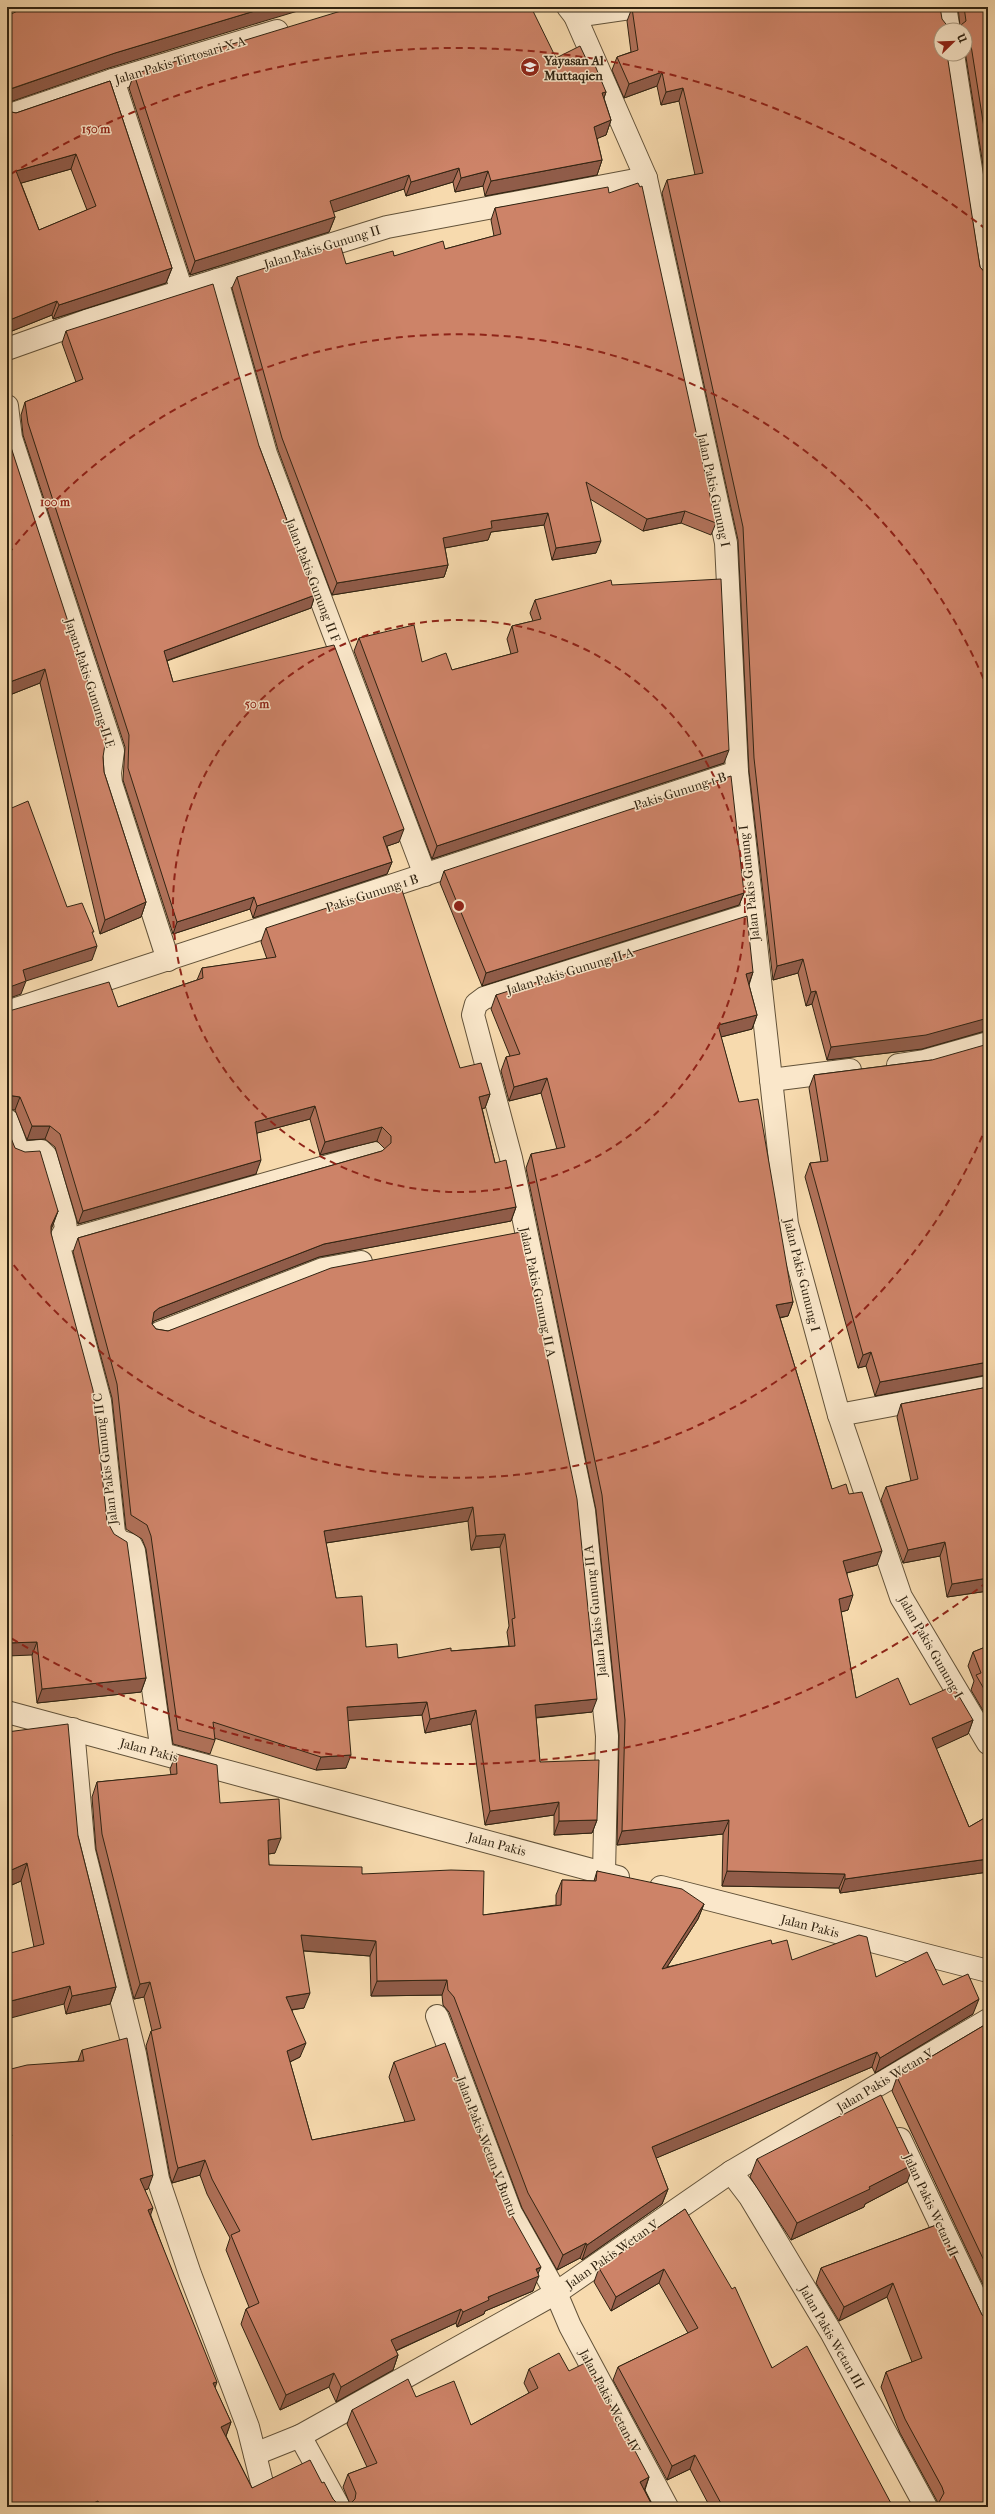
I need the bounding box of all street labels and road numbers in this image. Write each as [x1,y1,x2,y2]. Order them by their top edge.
street label: Jalan Pakis Tirtosari X A [112,33,248,87]
street label: Jalan Pakis Gunung II [261,222,382,272]
street label: Jalan Pakis Gunung I [694,431,733,548]
street label: Jalan Pakis Gunung II F [282,515,343,644]
street label: Japan Pakis Gunung II E [62,615,118,750]
street label: Pakis Gunung 1 B [632,769,728,813]
street label: Jalan Pakis Gunung I [735,824,763,943]
street label: Pakis Gunung 1 B [324,871,420,915]
street label: Jalan Pakis Gunung II A [504,944,636,998]
street label: Jalan Pakis Gunung I [780,1216,823,1333]
street label: Jalan Pakis Gunung II A [517,1225,559,1359]
street label: Jalan Pakis Gunung II C [89,1392,121,1527]
street label: Jalan Pakis Gunung II A [581,1544,609,1679]
street label: Jalan Pakis Gunung I [895,1592,967,1701]
street label: Jalan Pakis [117,1735,180,1765]
street label: Jalan Pakis [465,1829,528,1859]
street label: Jalan Pakis [778,1911,841,1941]
street label: Jalan Pakis Wetan V [833,2045,937,2115]
street label: Jalan Pakis Wetan V Buntu [453,2073,521,2218]
street label: Jalan Pakis Wetan II [900,2150,961,2259]
street label: Jalan Pakis Wetan V [562,2216,662,2292]
street label: Jalan Pakis Wetan III [796,2282,868,2391]
street label: Jalan Pakis Wetan IV [576,2346,644,2456]

